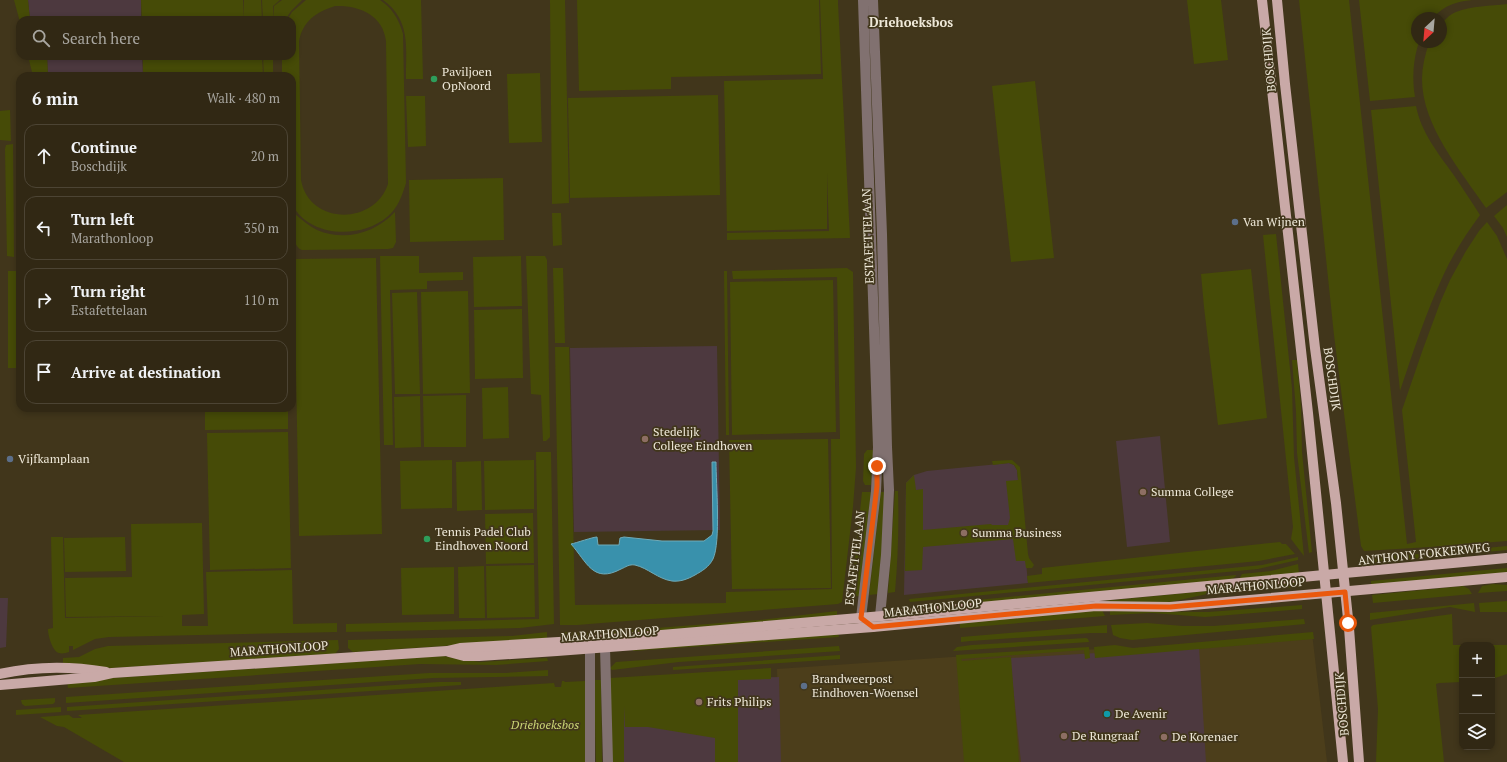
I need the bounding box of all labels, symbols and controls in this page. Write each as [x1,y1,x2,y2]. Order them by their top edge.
north arrow [1411,12,1447,48]
district label: Driehoeksbos [869,13,953,31]
search box [16,16,296,60]
icon: search [30,27,52,49]
street label: BOSCHDIJK [1258,27,1279,92]
text: Search here [62,28,140,48]
place label: Paviljoen OpNoord [442,64,492,93]
marker: Paviljoen OpNoord [429,74,439,84]
text: 6 min [32,87,79,110]
text: Walk · 480 m [207,89,280,107]
text: Continue [71,137,137,157]
icon: ahead [33,145,55,167]
text: 20 m [251,147,279,165]
text: Boschdijk [71,157,127,175]
street label: ESTAFETTELAAN [858,188,877,284]
text: Turn left [71,209,135,229]
place label: Van Wijnen [1243,214,1305,229]
icon: left [33,217,55,239]
marker: Van Wijnen [1230,217,1240,227]
text: 350 m [244,219,279,237]
text: Marathonloop [71,229,153,247]
text: Turn right [71,281,146,301]
icon: right [33,289,55,311]
text: 110 m [244,291,279,309]
text: Estafettelaan [71,301,147,319]
street label: BOSCHDIJK [1321,346,1344,412]
icon: arrive [33,361,55,383]
text: Arrive at destination [71,362,221,382]
place label: Stedelijk College Eindhoven [653,424,752,453]
marker: Stedelijk College Eindhoven [640,434,650,444]
place label: Vijfkamplaan [18,451,90,466]
marker: Vijfkamplaan [5,454,15,464]
route end [868,457,886,475]
place label: Summa College [1151,484,1234,499]
marker: Summa College [1138,487,1148,497]
street label: ESTAFETTELAAN [841,510,868,606]
place label: Tennis Padel Club Eindhoven Noord [435,524,531,553]
place label: Summa Business [972,525,1062,540]
marker: Summa Business [959,528,969,538]
marker: Tennis Padel Club Eindhoven Noord [422,534,432,544]
street label: ANTHONY FOKKERWEG [1357,539,1491,568]
street label: MARATHONLOOP [1206,574,1306,597]
street label: MARATHONLOOP [883,595,983,620]
route start [1339,614,1357,632]
street label: MARATHONLOOP [560,623,660,644]
street label: MARATHONLOOP [229,638,329,659]
map controls [1459,642,1495,750]
button: + [1459,642,1495,678]
place label: Brandweerpost Eindhoven-Woensel [812,671,919,700]
street label: BOSCHDIJK [1331,671,1352,736]
button: − [1459,678,1495,714]
marker: Brandweerpost Eindhoven-Woensel [799,681,809,691]
place label: Frits Philips [707,694,771,709]
marker: Frits Philips [694,697,704,707]
place label: De Avenir [1115,706,1167,721]
marker: De Avenir [1102,709,1112,719]
button: layers [1459,714,1495,750]
park label: Driehoeksbos [510,717,579,732]
place label: De Rungraaf [1072,728,1139,743]
place label: De Korenaer [1172,729,1238,744]
marker: De Rungraaf [1059,731,1069,741]
marker: De Korenaer [1159,732,1169,742]

